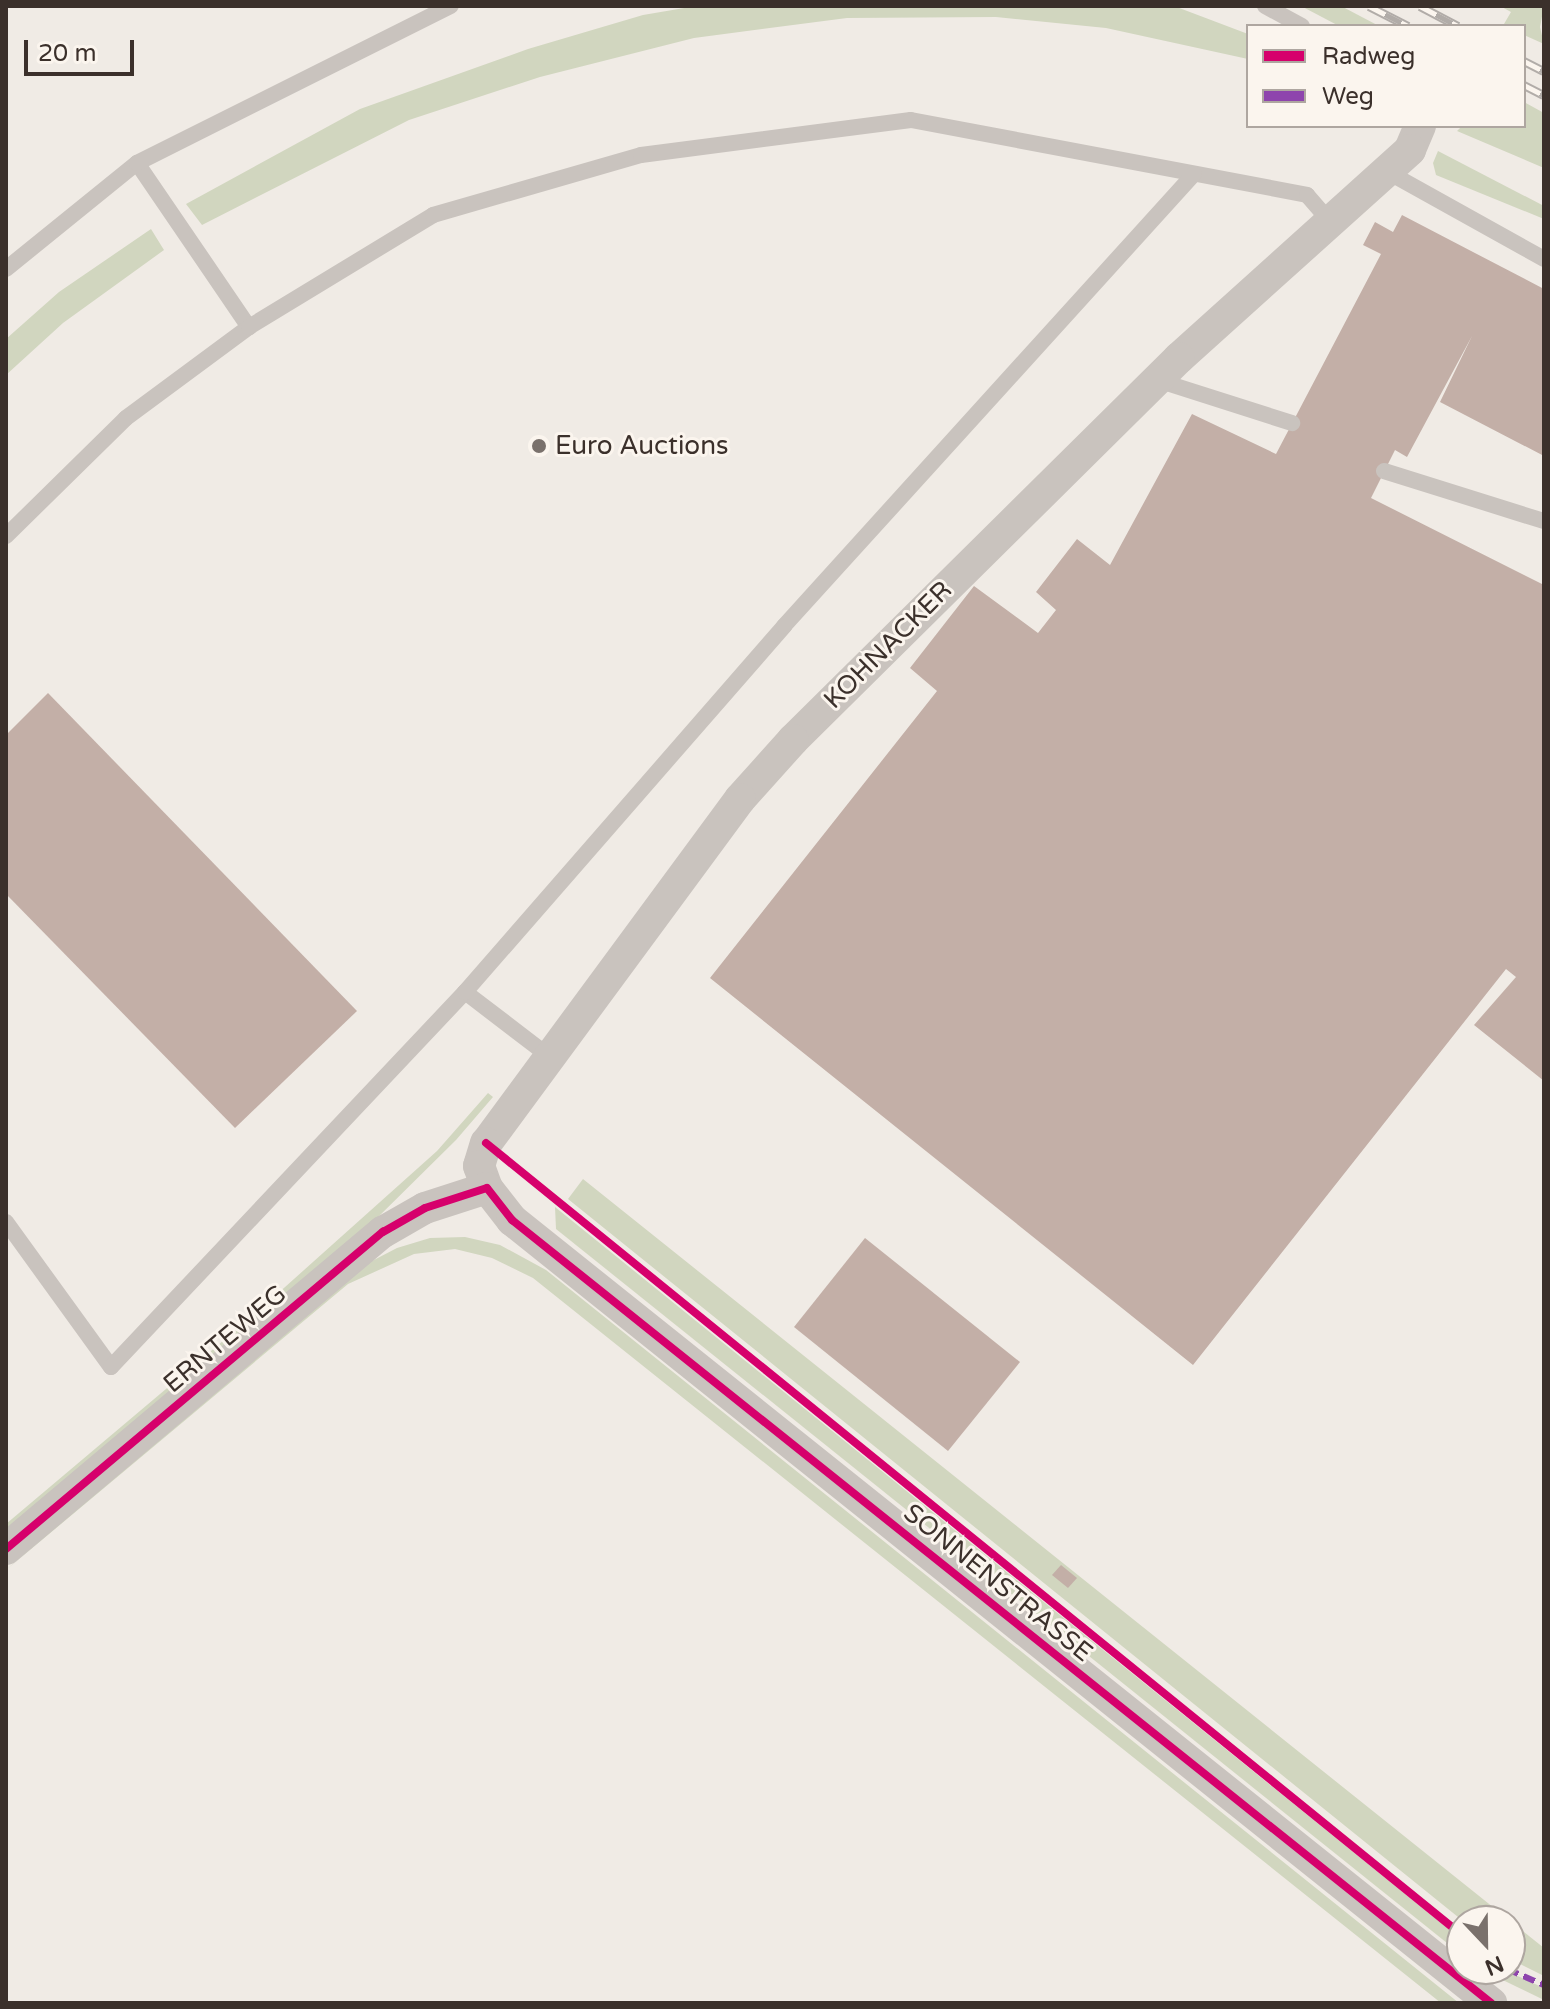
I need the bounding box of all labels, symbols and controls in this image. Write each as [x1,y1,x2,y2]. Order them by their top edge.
scale bar [28,24,138,74]
legend [1246,24,1526,128]
text: 20 m [38,39,96,68]
text: Radweg [1322,42,1415,71]
text: Weg [1322,82,1374,111]
place label: Euro Auctions [555,430,728,462]
marker: Euro Auctions [530,437,548,455]
street label: KOHNACKER [818,575,958,715]
street label: ERNTEWEG [157,1279,293,1399]
street label: SONNENSTRASSE [897,1497,1099,1669]
north arrow [1446,1905,1526,1985]
text: N [1481,1950,1507,1981]

